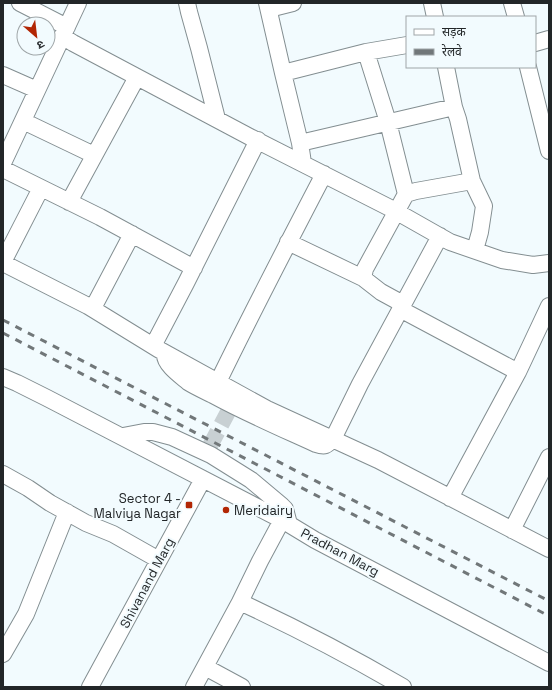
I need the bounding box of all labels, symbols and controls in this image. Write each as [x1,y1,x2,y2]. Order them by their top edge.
north arrow [16,16,56,56]
legend [406,16,536,68]
text: सड़क [442,24,467,40]
text: उ [34,37,47,53]
text: रेलवे [442,44,462,60]
place label: Sector 4 - Malviya Nagar [93,490,181,522]
marker: Sector 4 - Malviya Nagar [184,500,194,510]
place label: Meridairy [234,502,293,519]
marker: Meridairy [221,505,231,515]
street label: Pradhan Marg [298,524,382,580]
street label: Shivanand Marg [116,535,178,631]

